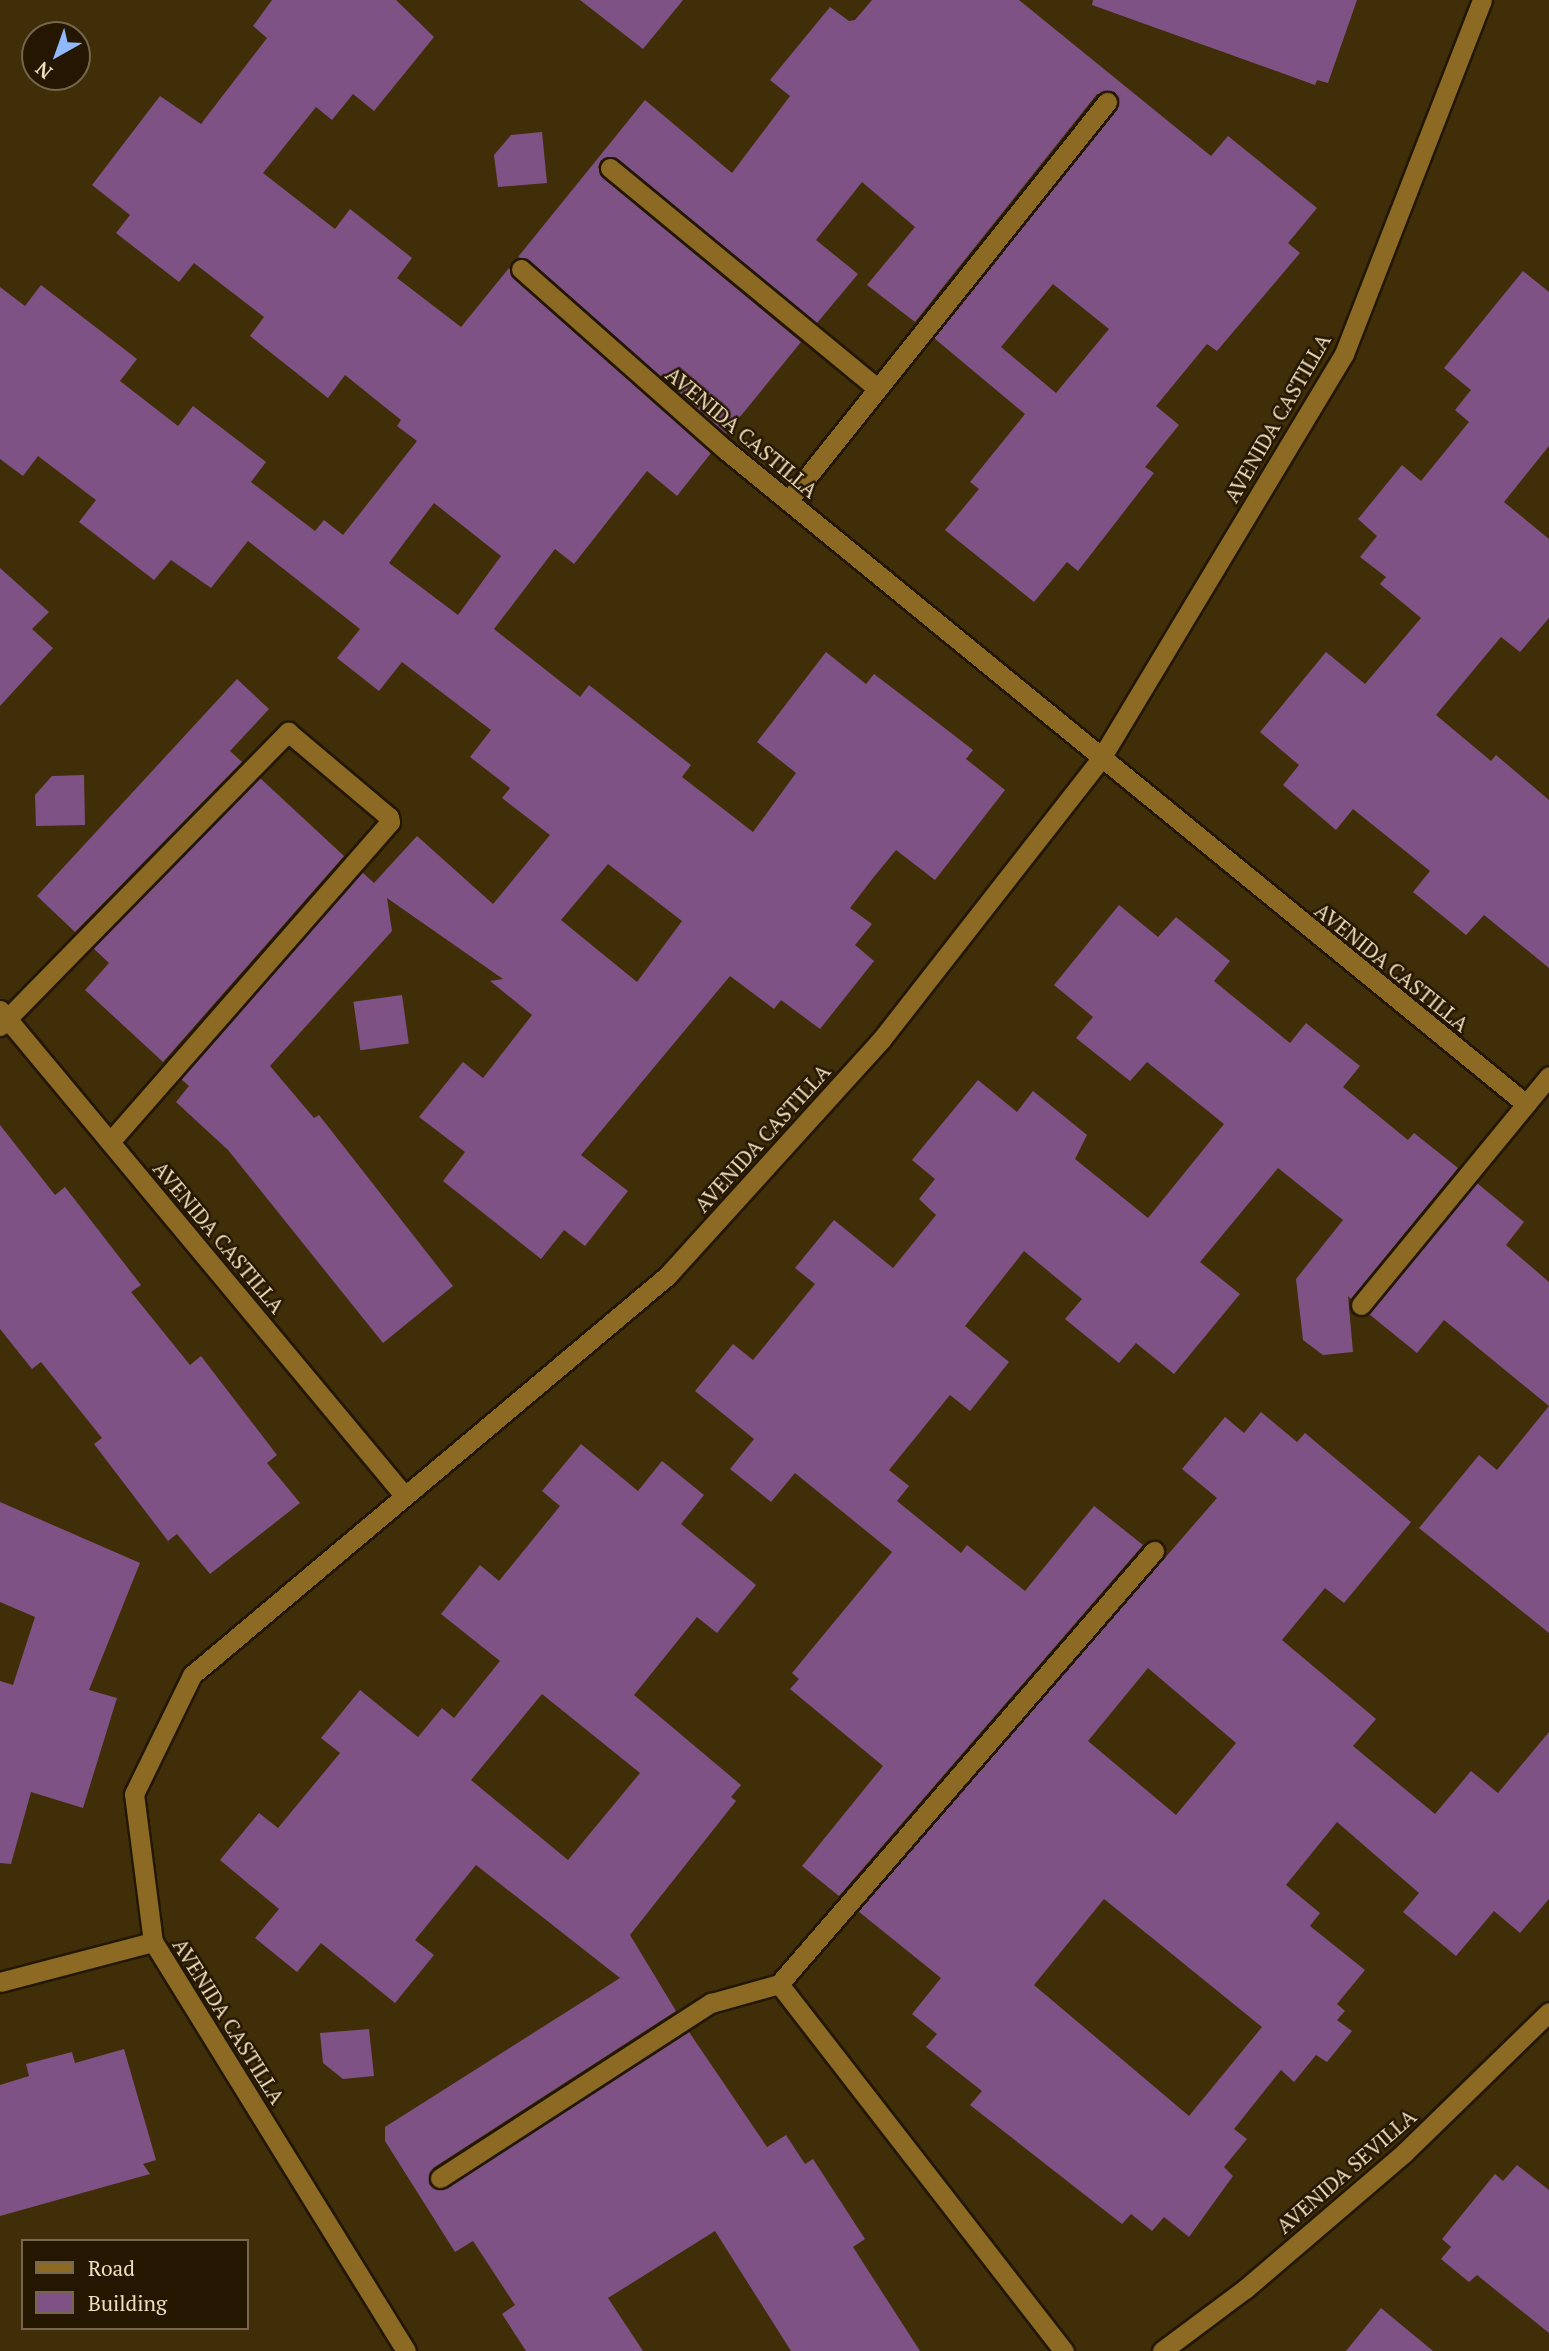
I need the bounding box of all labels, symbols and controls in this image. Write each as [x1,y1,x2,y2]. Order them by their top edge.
north arrow [21,21,91,91]
text: N [30,57,57,85]
street label: AVENIDA CASTILLA [1218,329,1336,507]
street label: AVENIDA CASTILLA [661,361,823,503]
street label: AVENIDA CASTILLA [1310,897,1474,1037]
street label: AVENIDA CASTILLA [689,1059,835,1217]
street label: AVENIDA CASTILLA [148,1156,290,1318]
street label: AVENIDA CASTILLA [168,1933,290,2109]
street label: AVENIDA SEVILLA [1271,2103,1421,2239]
legend [21,2239,248,2330]
text: Road [88,2254,135,2282]
text: Building [88,2289,167,2317]

